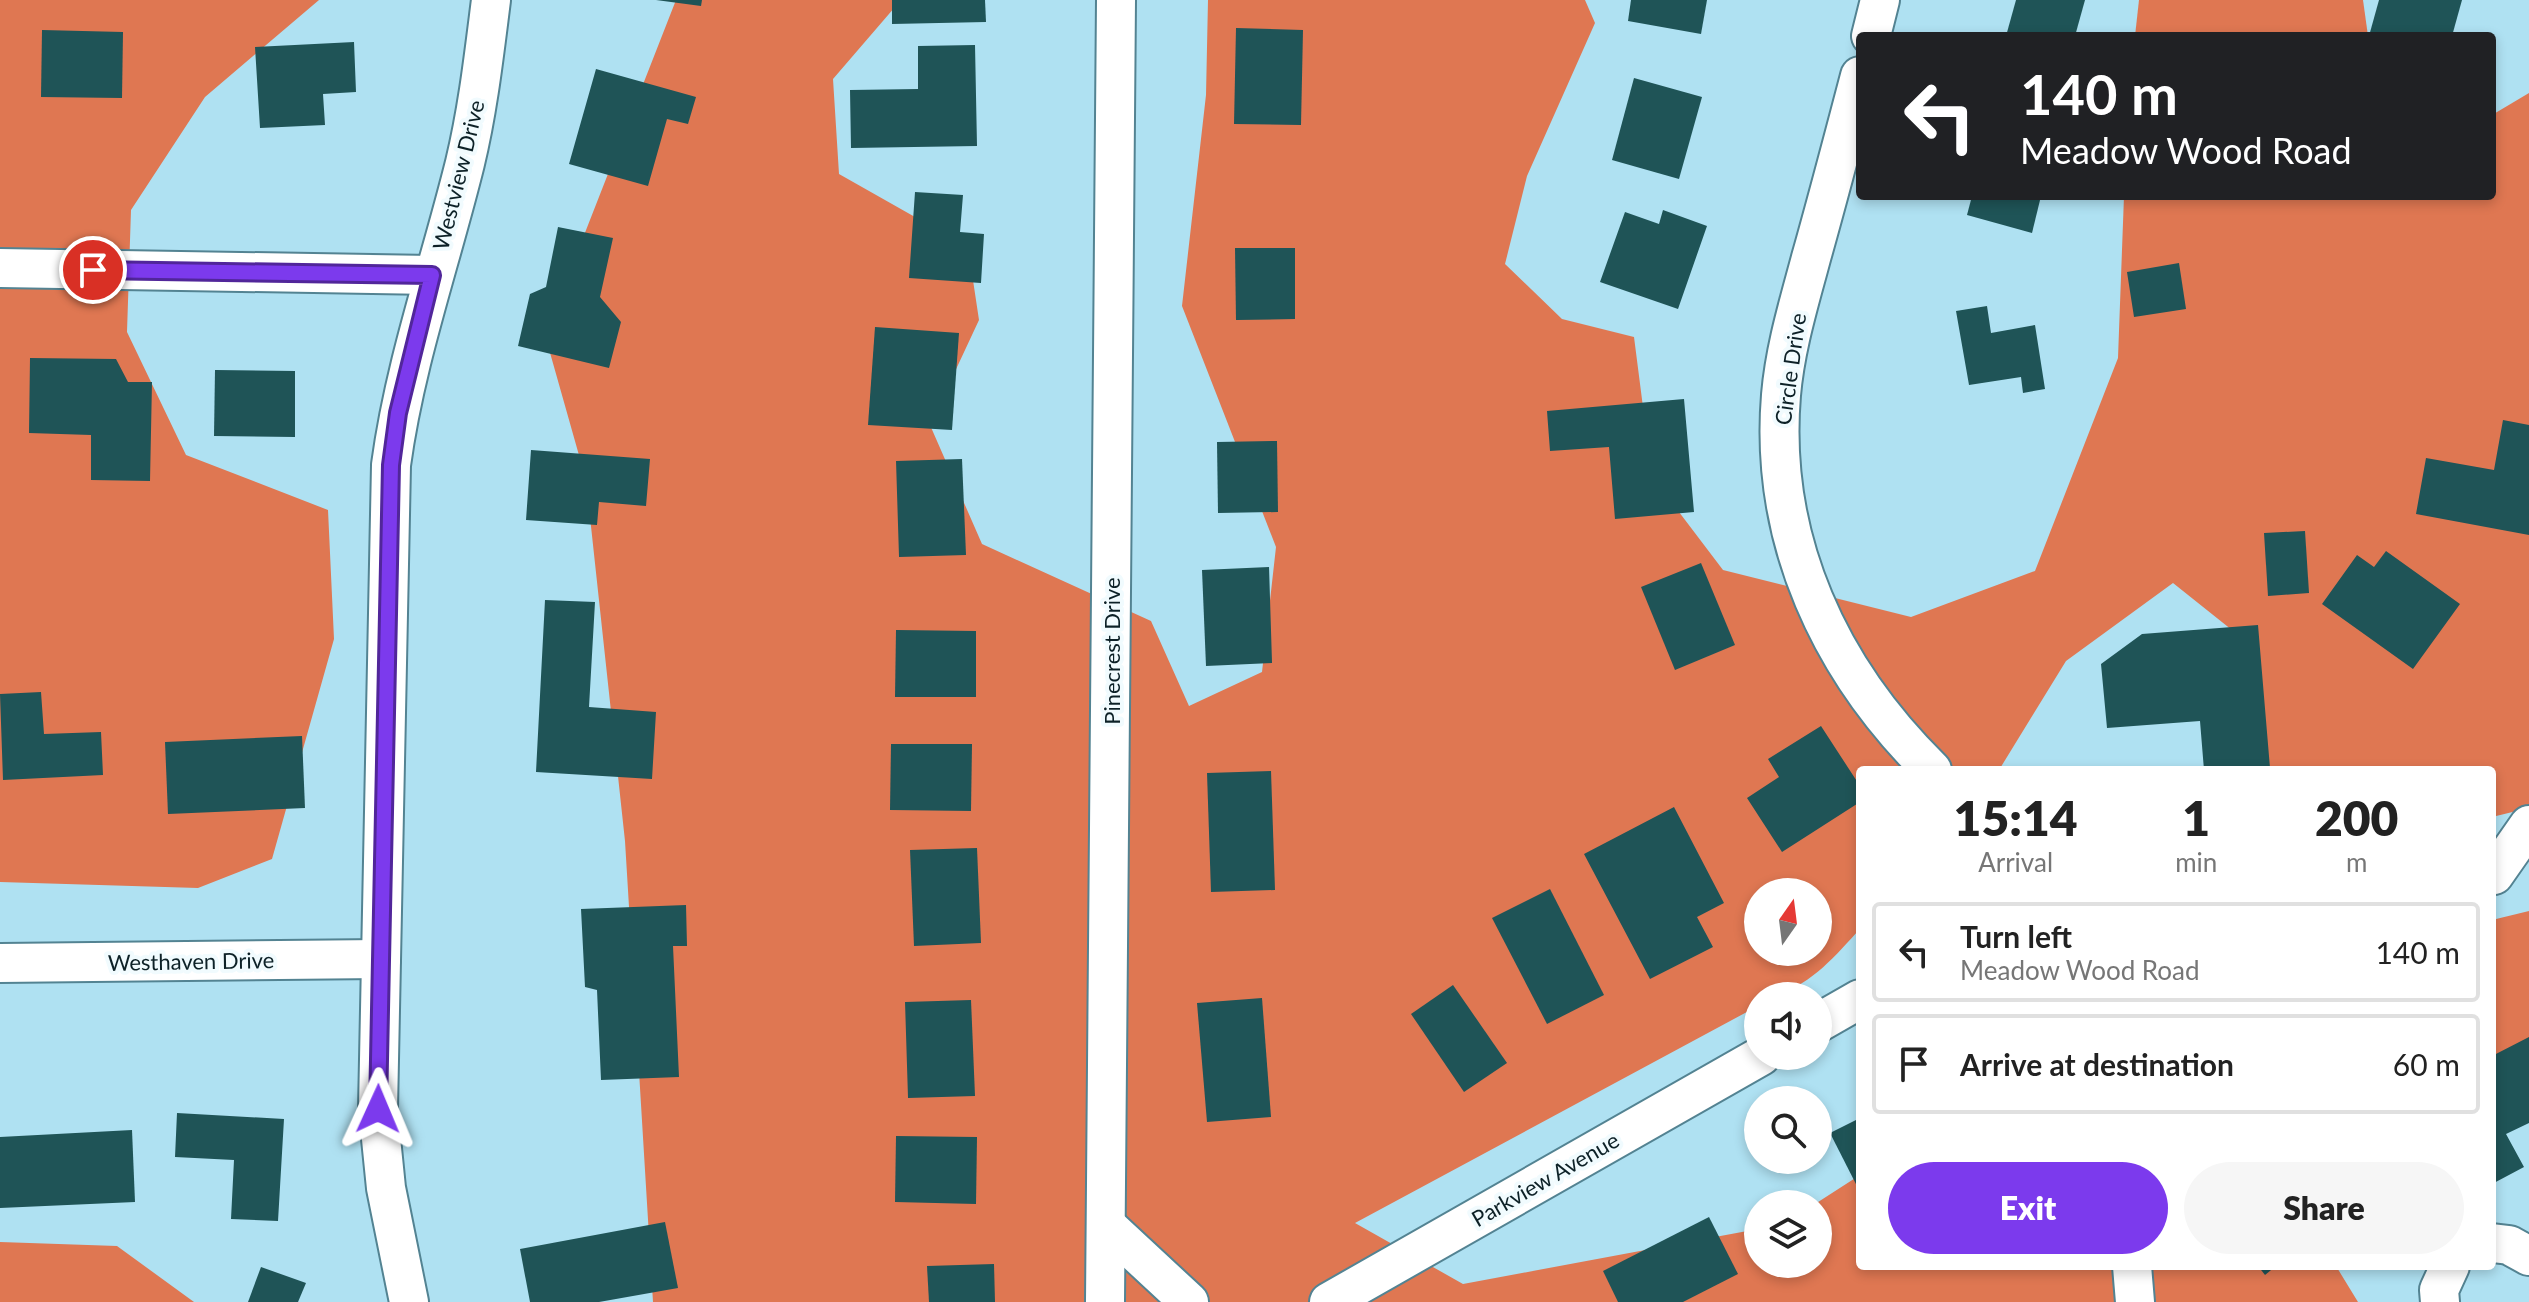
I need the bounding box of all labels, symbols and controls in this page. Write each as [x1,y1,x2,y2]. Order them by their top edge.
text: 140 m [2020,60,2178,127]
icon: left [1888,64,1992,168]
street label: Westview Drive [426,97,490,253]
text: Meadow Wood Road [2020,128,2352,172]
pin [59,236,127,304]
icon: arrive [71,248,115,292]
street label: Circle Drive [1769,311,1811,427]
street label: Pinecrest Drive [1098,577,1125,725]
text: 15:14 [1954,789,2078,846]
text: 1 [2182,789,2210,846]
text: 200 [2315,789,2398,846]
text: Arrival [1978,846,2053,878]
text: min [2175,846,2217,878]
text: m [2346,846,2367,878]
north arrow [1744,878,1832,966]
map controls [1744,878,1832,1278]
text: Turn left [1960,918,2072,954]
icon: left [1892,930,1936,974]
text: 140 m [2375,934,2460,970]
street label: Westhaven Drive [107,946,275,976]
text: Meadow Wood Road [1960,954,2200,986]
button: sound [1744,982,1832,1070]
icon: arrive [1892,1042,1936,1086]
text: Arrive at destination [1960,1046,2234,1082]
text: 60 m [2393,1046,2460,1082]
position arrow [336,1067,420,1151]
button: search [1744,1086,1832,1174]
street label: Parkview Avenue [1467,1126,1623,1232]
button: Exit [1888,1162,2168,1254]
button: Share [2184,1162,2464,1254]
button: layers [1744,1190,1832,1278]

